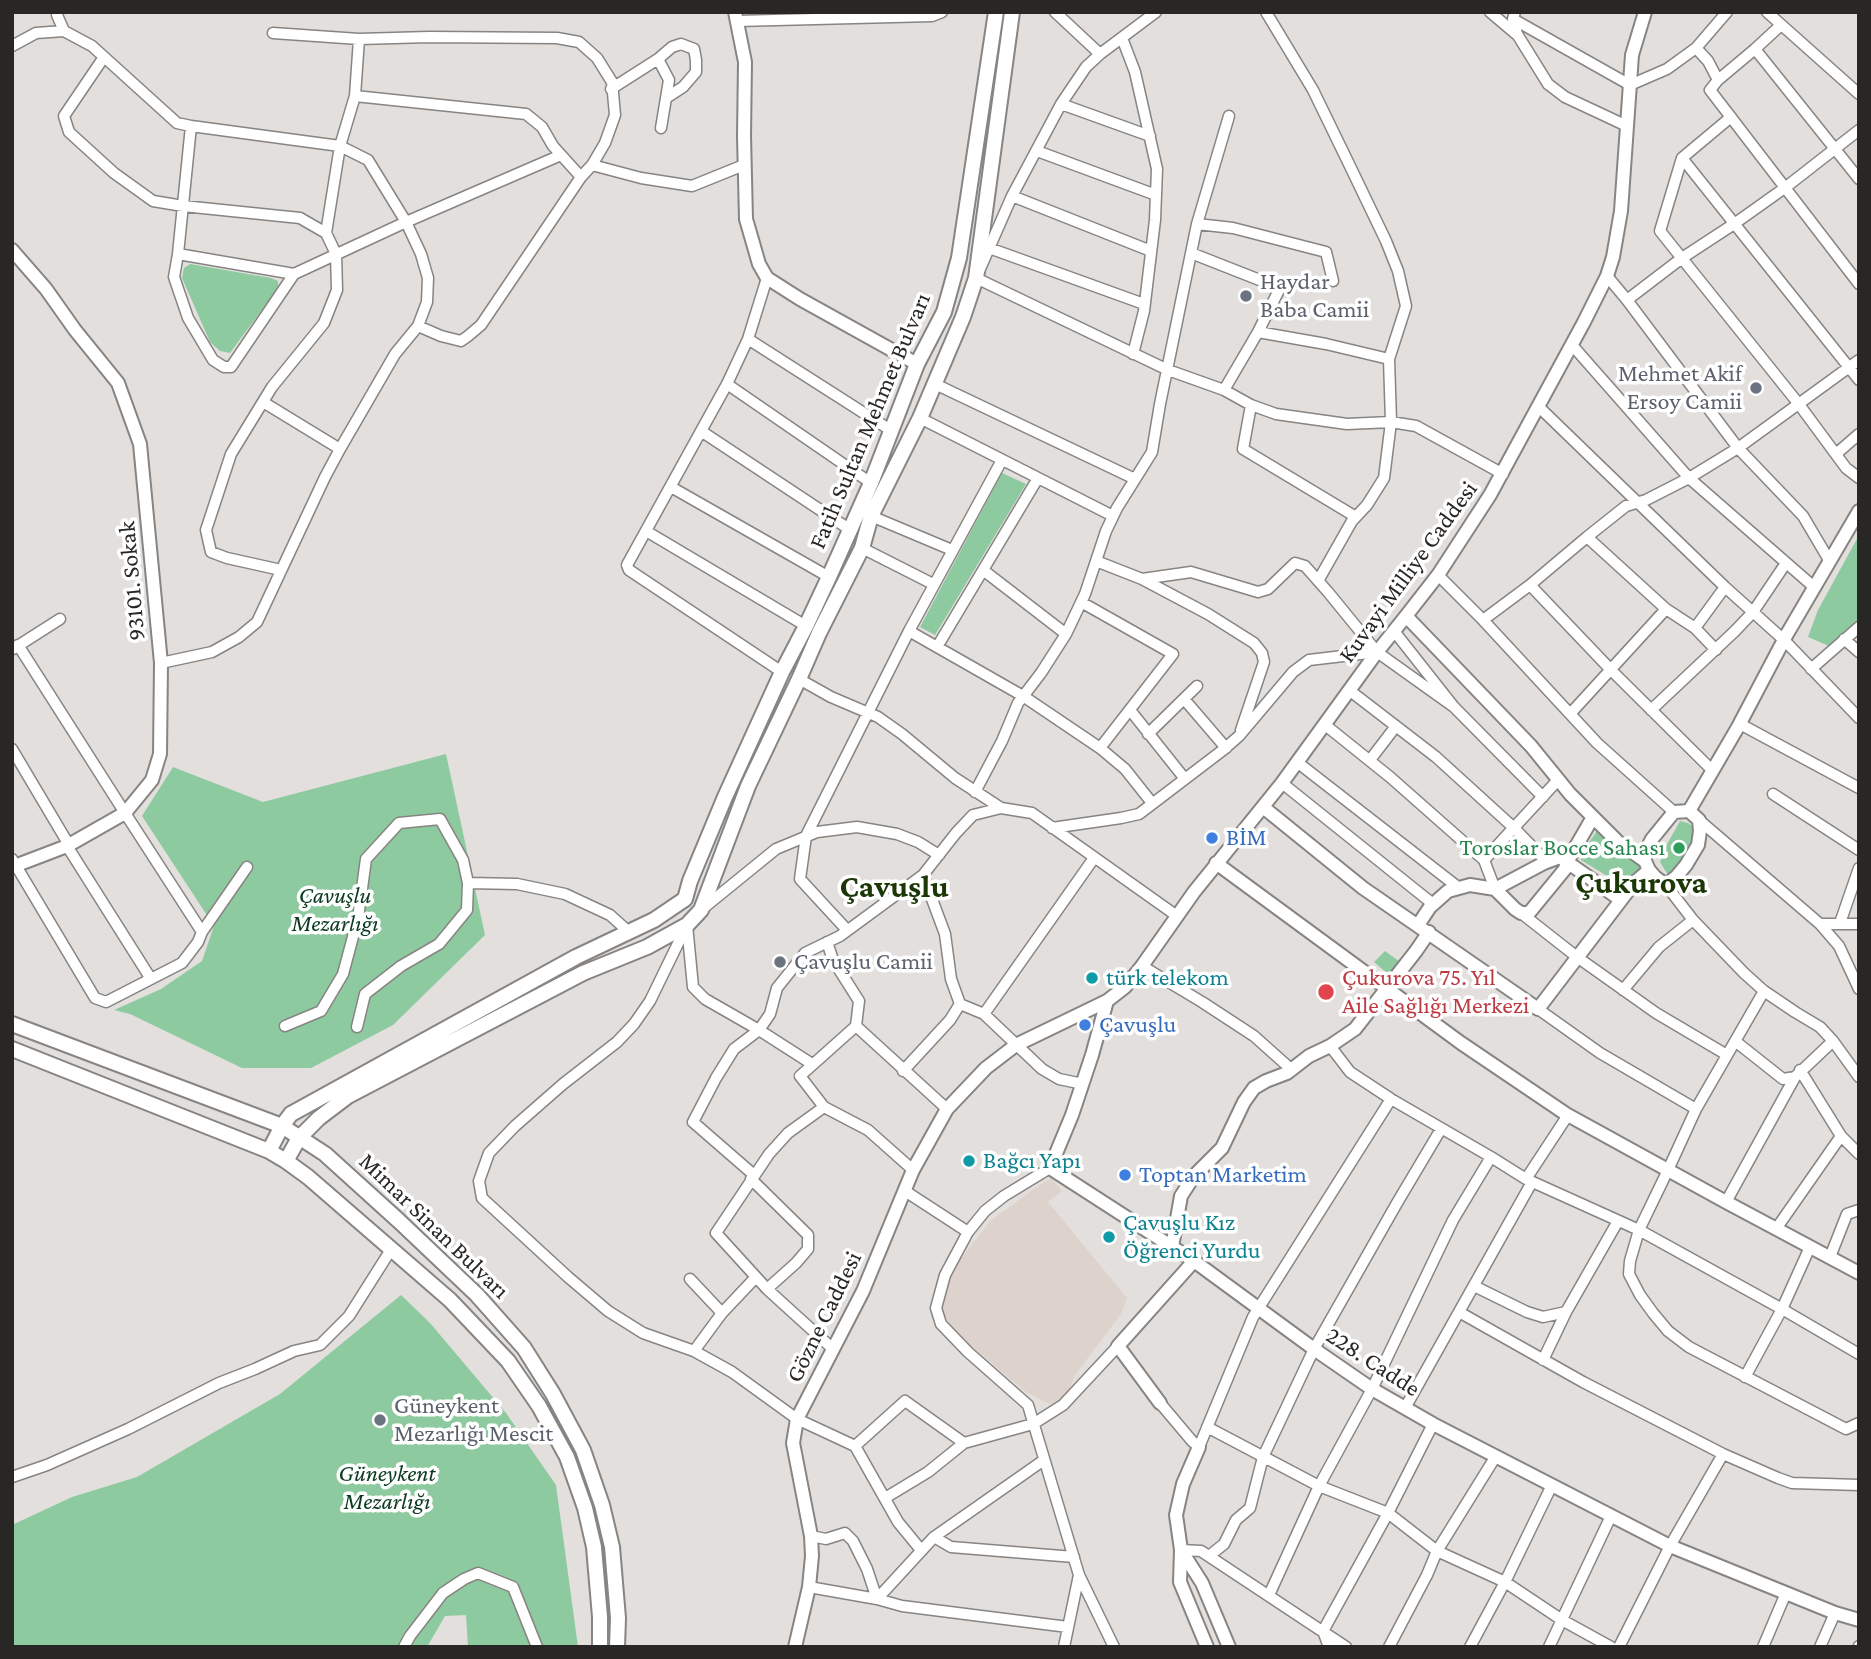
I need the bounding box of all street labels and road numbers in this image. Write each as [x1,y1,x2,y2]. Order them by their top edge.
street label: Fatih Sultan Mehmet Bulvarı [803,289,937,553]
street label: Kuvayi Milliye Caddesi [1332,476,1484,668]
street label: 93101. Sokak [112,520,152,642]
street label: Mimar Sinan Bulvarı [353,1147,515,1305]
street label: Gözne Caddesi [780,1247,868,1387]
street label: 228. Cadde [1321,1321,1425,1403]

